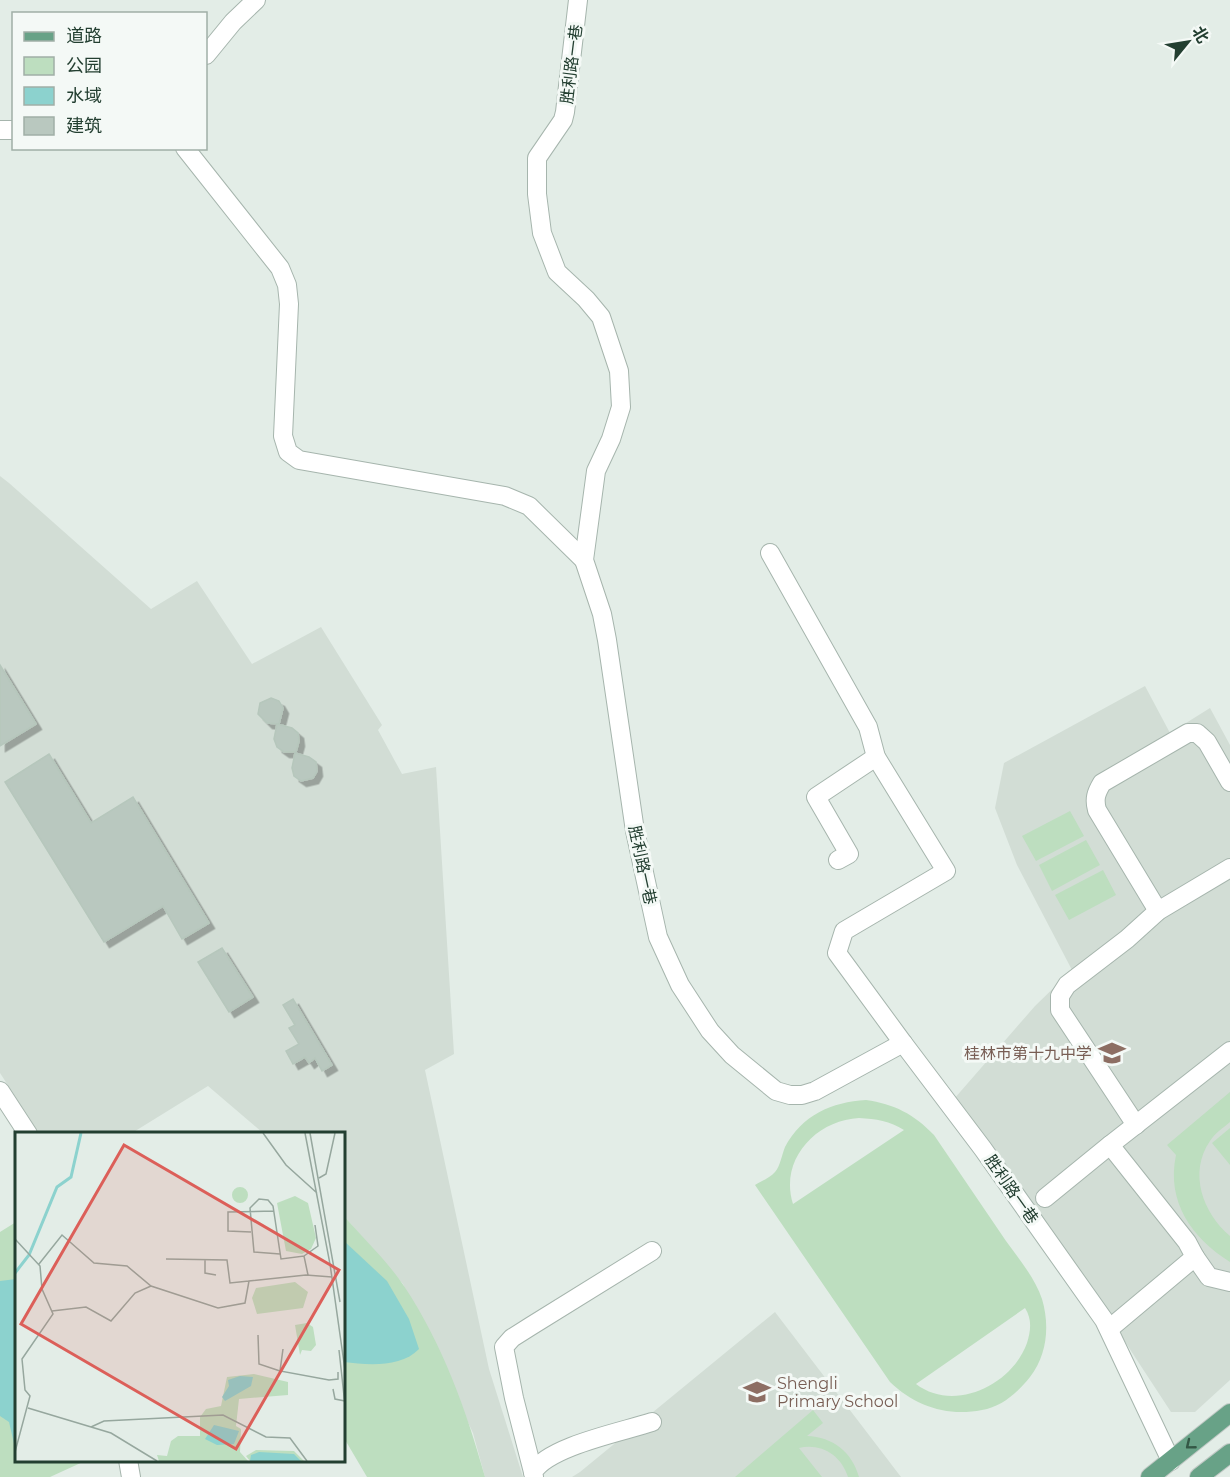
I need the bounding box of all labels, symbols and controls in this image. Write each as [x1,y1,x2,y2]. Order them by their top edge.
legend [12,12,207,150]
north arrow [1158,12,1218,72]
street label: 胜利路一巷 [557,23,586,105]
text: 北 [1188,23,1213,46]
text: 道路 [66,25,102,47]
text: 公园 [66,55,102,77]
text: 水域 [66,85,102,107]
text: 建筑 [66,115,102,137]
street label: 胜利路一巷 [625,824,660,906]
school or university icon: 桂林市第十九中学 [1097,1038,1127,1068]
place label: 桂林市第十九中学 [964,1044,1092,1063]
inset map [15,1132,345,1462]
street label: 胜利路一巷 [981,1151,1042,1228]
place label: Shengli Primary School [777,1374,898,1411]
school or university icon: Shengli Primary School [742,1377,772,1407]
one-way arrow [1186,1438,1197,1449]

